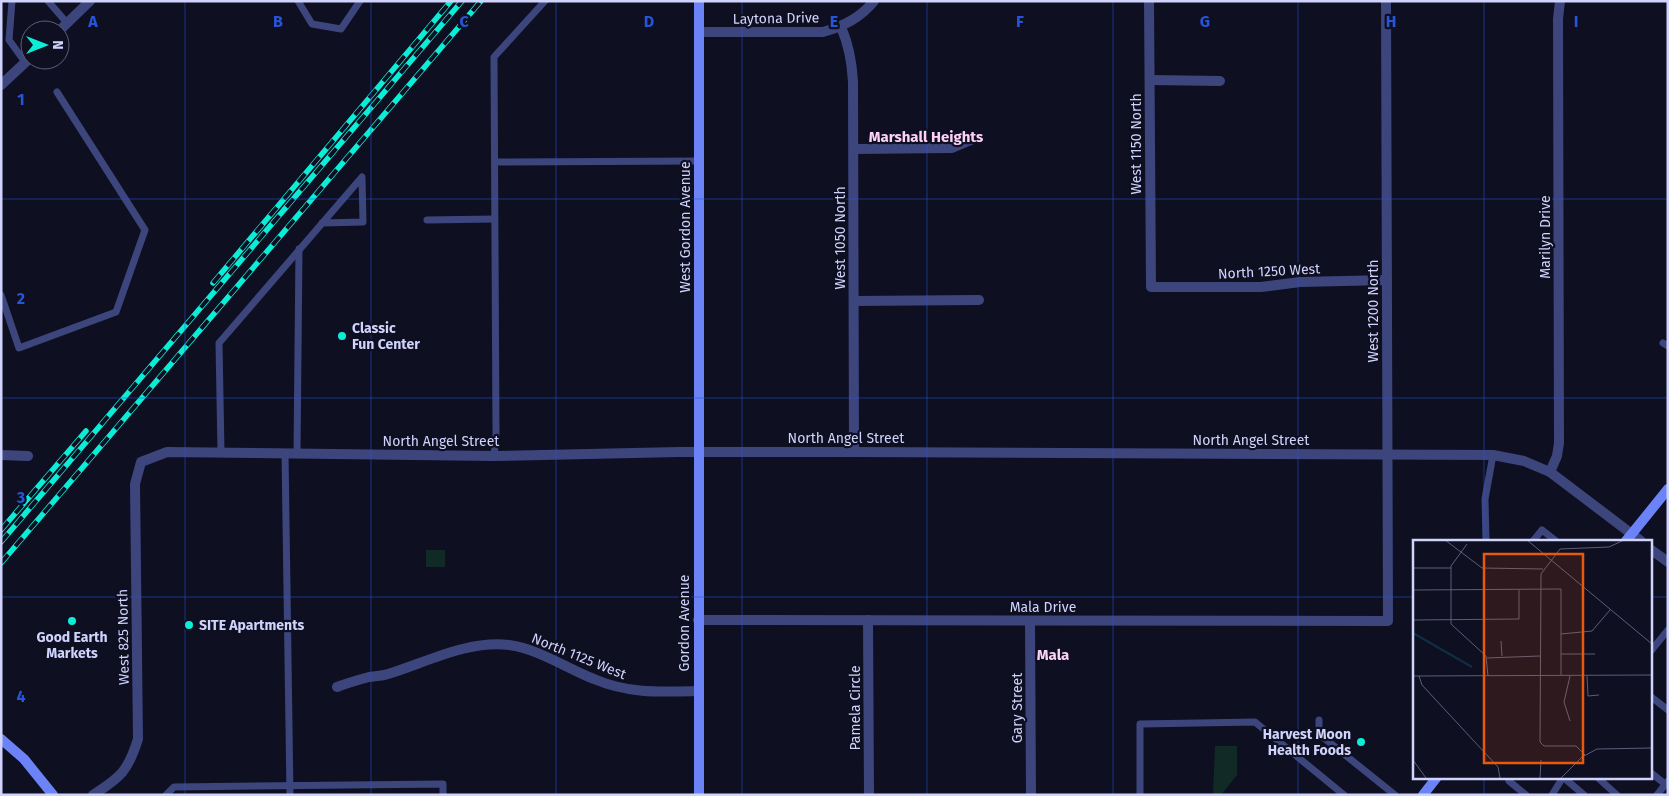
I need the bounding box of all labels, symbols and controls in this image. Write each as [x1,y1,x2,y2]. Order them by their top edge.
street label: Laytona Drive [733,9,819,28]
text: A [87,12,98,31]
text: B [273,12,283,31]
text: C [459,12,469,31]
text: D [644,12,654,31]
text: E [830,12,838,31]
text: F [1016,12,1024,31]
text: G [1200,12,1210,31]
text: H [1386,12,1396,31]
text: I [1574,12,1578,31]
north arrow [20,20,70,70]
text: N [49,40,66,50]
text: 1 [17,90,25,109]
street label: West 1150 North [1128,93,1145,195]
district label: Marshall Heights [869,128,983,146]
street label: West Gordon Avenue [677,161,694,293]
street label: West 1050 North [832,186,849,290]
street label: Marilyn Drive [1537,195,1554,279]
street label: West 1200 North [1365,259,1382,363]
street label: North 1250 West [1218,260,1321,283]
text: 2 [17,289,25,308]
place label: Classic Fun Center [352,320,420,353]
marker: Classic Fun Center [336,330,348,342]
street label: North Angel Street [788,430,905,447]
street label: North Angel Street [1193,432,1310,449]
street label: North Angel Street [383,433,500,450]
text: 3 [16,488,25,507]
inset map [1413,540,1652,778]
street label: Gordon Avenue [676,575,693,671]
street label: West 825 North [114,589,133,685]
street label: Mala Drive [1010,599,1076,616]
marker: Good Earth Markets [66,615,78,627]
place label: SITE Apartments [199,617,305,634]
marker: SITE Apartments [183,619,195,631]
place label: Good Earth Markets [36,629,108,662]
street label: North 1125 West [529,630,629,683]
district label: Mala [1037,646,1069,664]
street label: Pamela Circle [847,665,864,751]
street label: Gary Street [1009,672,1026,743]
text: 4 [16,687,26,706]
place label: Harvest Moon Health Foods [1263,726,1351,759]
marker: Harvest Moon Health Foods [1355,736,1367,748]

